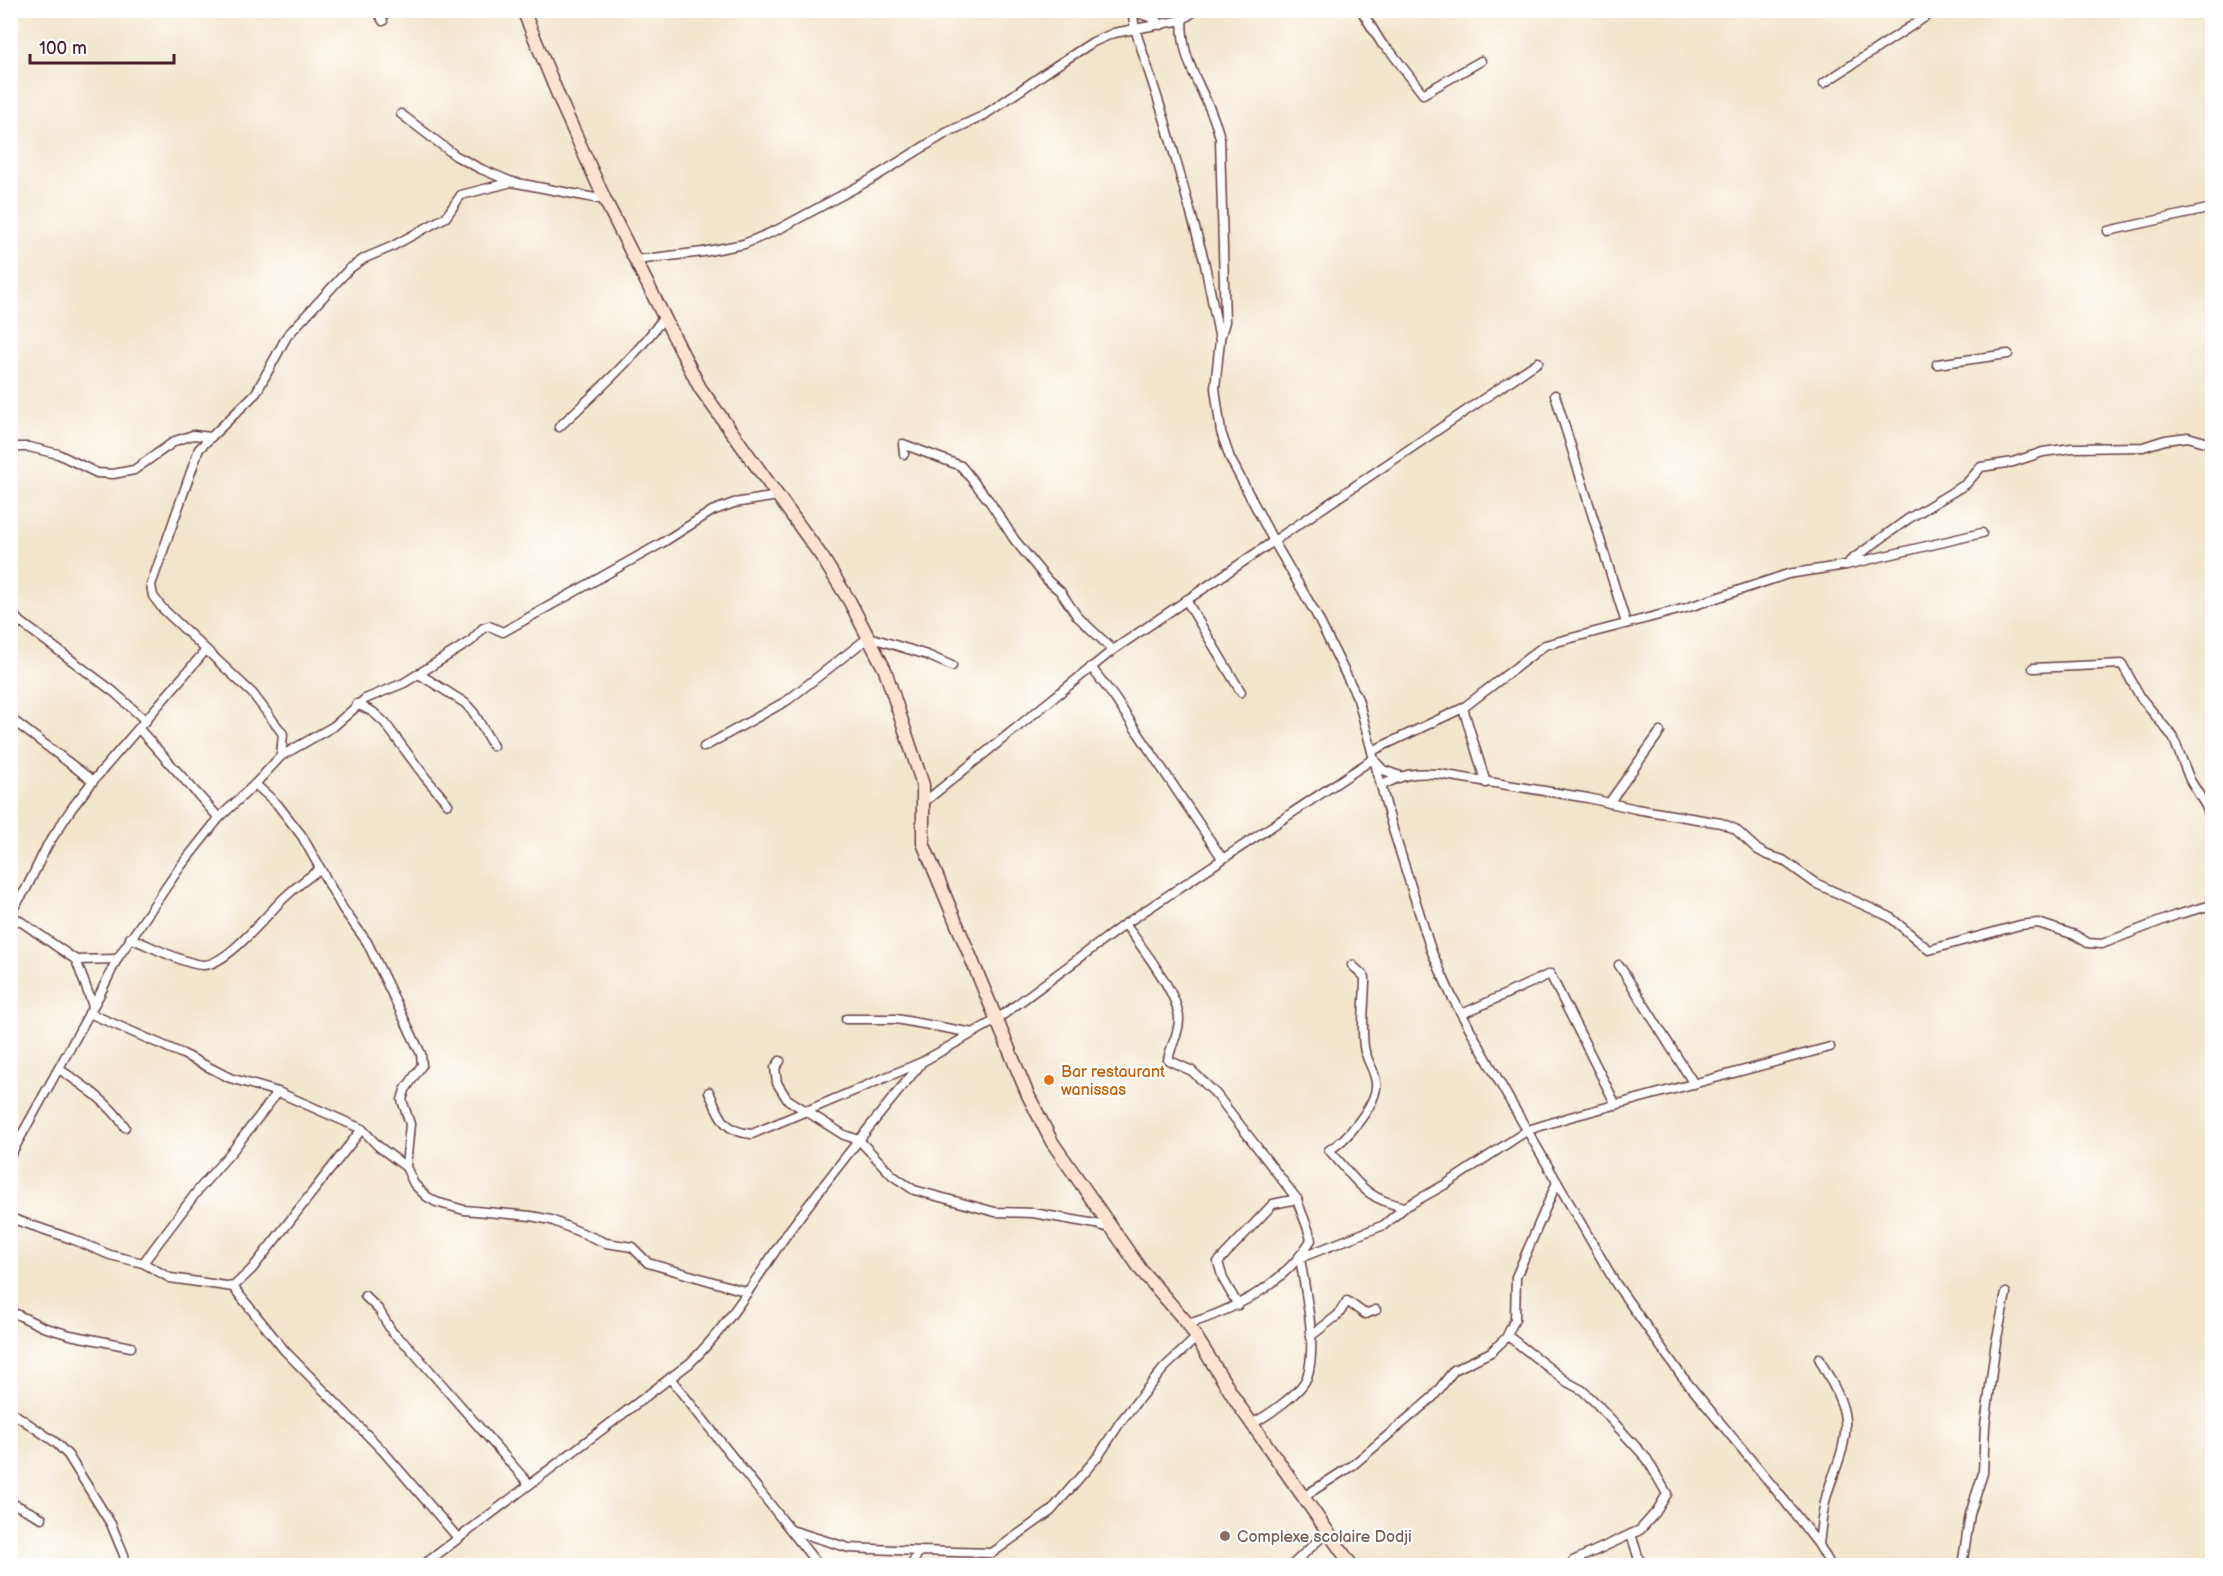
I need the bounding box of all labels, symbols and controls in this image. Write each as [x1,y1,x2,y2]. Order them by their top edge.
scale bar [30,27,174,65]
text: 100 m [39,38,87,59]
place label: Bar restaurant wanissas [1061,1063,1165,1100]
marker: Bar restaurant wanissas [1042,1073,1056,1087]
place label: Complexe scolaire Dodji [1237,1528,1412,1547]
marker: Complexe scolaire Dodji [1218,1529,1232,1543]

